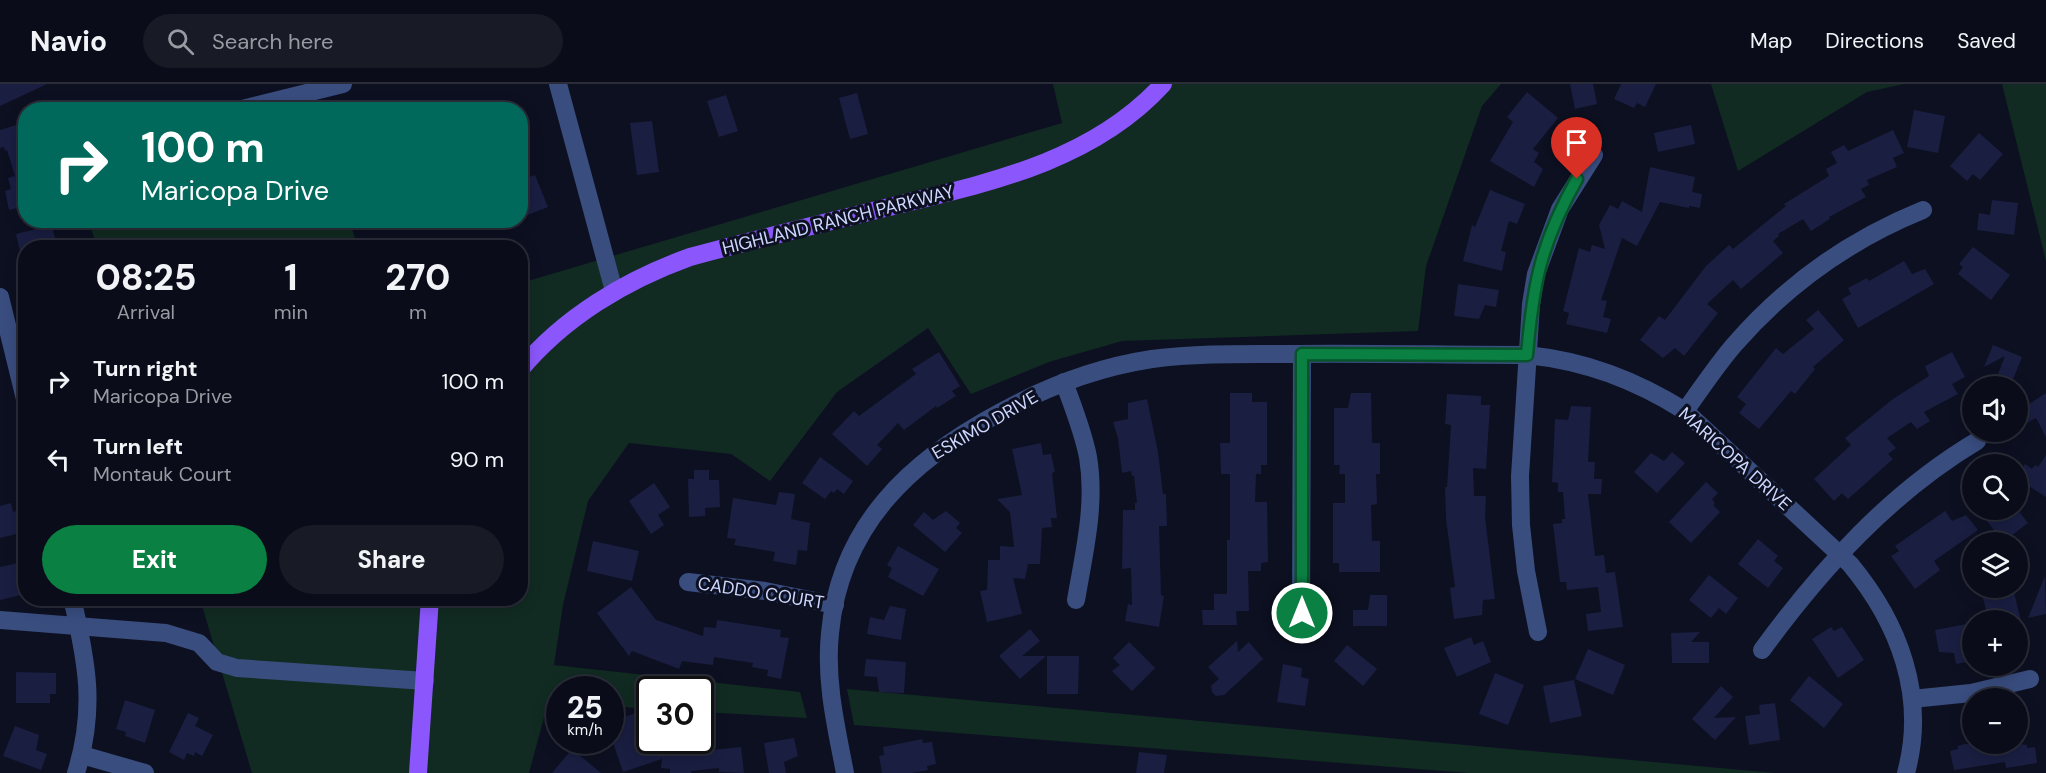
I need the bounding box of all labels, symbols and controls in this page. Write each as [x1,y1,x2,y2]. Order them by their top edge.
search box [143,14,563,68]
text: Navio [30,23,107,60]
icon: search [164,25,197,58]
text: Search here [212,27,333,56]
text: Map [1750,27,1792,55]
text: Directions [1825,27,1924,55]
text: Saved [1957,27,2016,55]
pin [1551,117,1602,179]
text: 100 m [141,120,265,175]
icon: right [42,126,120,204]
icon: arrive [1560,126,1593,159]
text: Maricopa Drive [141,173,329,208]
street label: HIGHLAND RANCH PARKWAY [720,179,957,260]
text: 08:25 [95,254,196,301]
text: 1 [284,254,297,301]
text: 270 [385,254,451,301]
text: Arrival [117,299,175,325]
text: min [274,299,308,325]
text: m [409,299,427,325]
text: Turn right [93,354,198,383]
icon: right [42,365,75,398]
text: 100 m [442,367,504,396]
map controls [1962,376,2028,754]
button: sound [1962,376,2028,442]
text: Maricopa Drive [93,383,232,409]
street label: ESKIMO DRIVE [928,385,1042,465]
street label: MARICOPA DRIVE [1673,402,1797,516]
text: Turn left [93,432,183,461]
icon: left [42,443,75,476]
text: 90 m [450,445,504,474]
button: search [1962,454,2028,520]
text: Montauk Court [93,461,232,487]
button: Exit [42,525,267,594]
button: Share [279,525,504,594]
button: layers [1962,532,2028,598]
street label: CADDO COURT [696,571,826,615]
position arrow [1270,581,1334,645]
button: + [1962,610,2028,676]
speed limit sign: 30 [636,676,714,754]
text: 25 [567,688,603,727]
button: − [1962,688,2028,754]
text: km/h [567,720,603,740]

